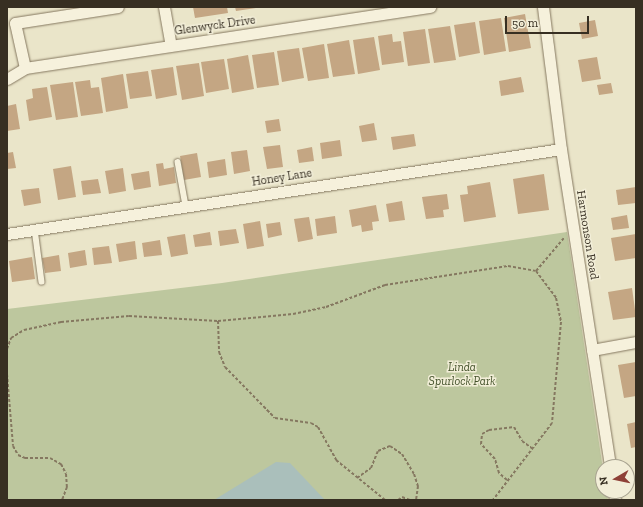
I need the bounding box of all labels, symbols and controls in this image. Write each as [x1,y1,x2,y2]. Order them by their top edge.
scale bar [507,8,591,34]
street label: Glenwyck Drive [174,13,256,39]
text: 50 m [512,16,538,30]
street label: Honey Lane [251,166,313,190]
street label: Harmonson Road [573,189,601,281]
park label: Linda Spurlock Park [429,361,495,389]
north arrow [595,459,635,499]
text: N [597,476,611,486]

